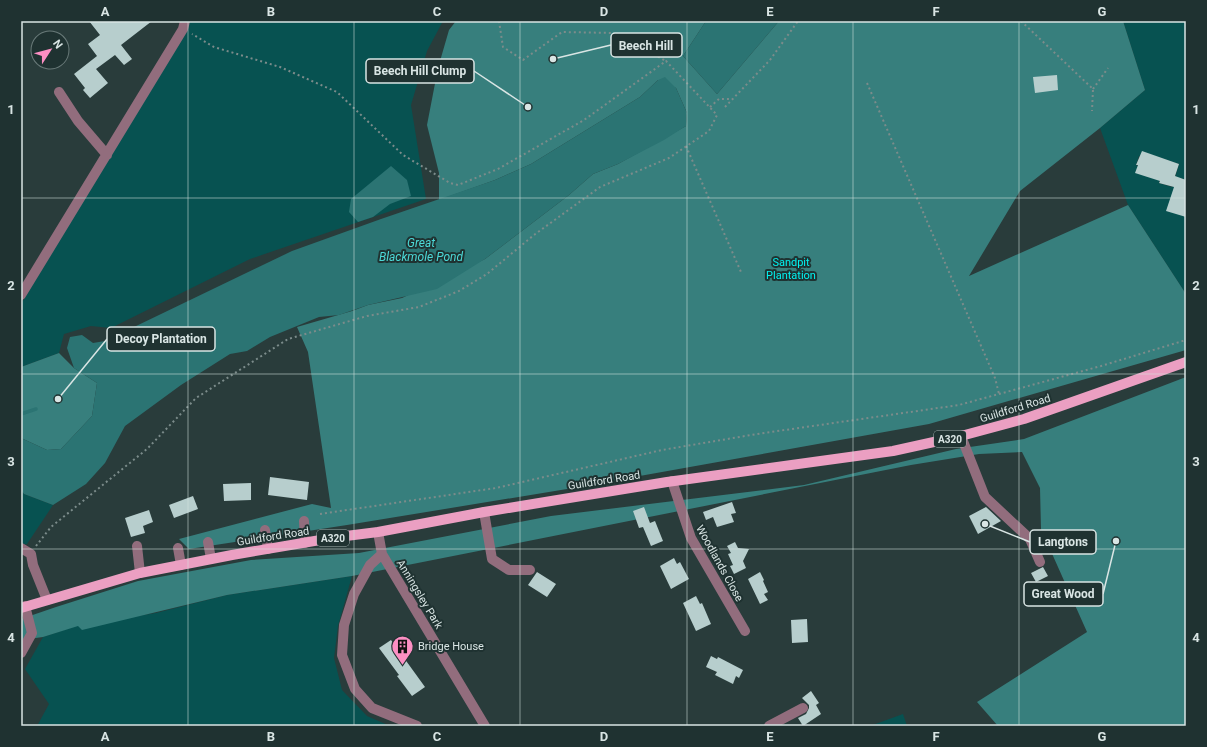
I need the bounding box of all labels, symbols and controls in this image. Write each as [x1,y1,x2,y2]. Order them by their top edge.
text: A [101,4,110,19]
text: B [267,4,275,19]
text: C [433,4,442,19]
text: D [600,4,608,19]
text: E [766,4,774,19]
text: F [932,4,940,19]
text: G [1098,4,1107,19]
north arrow [30,30,70,70]
callout: Beech Hill [611,33,682,57]
text: N [50,37,65,52]
text: Beech Hill [619,39,673,53]
callout: Beech Hill Clump [366,59,474,83]
text: Beech Hill Clump [374,64,466,78]
text: 1 [7,102,15,117]
text: 1 [1192,102,1200,117]
water label: Great Blackmole Pond [379,236,463,264]
park label: Sandpit Plantation [766,256,816,282]
text: 2 [7,278,15,293]
text: 2 [1192,278,1200,293]
callout: Decoy Plantation [107,327,215,351]
text: Decoy Plantation [115,332,207,346]
street label: Guildford Road [978,392,1052,425]
road number: A320 [934,431,966,447]
text: 3 [7,454,15,469]
text: 3 [1192,454,1200,469]
street label: Guildford Road [567,468,641,493]
street label: Woodlands Close [693,523,746,604]
street label: Guildford Road [236,524,310,549]
road number: A320 [317,530,349,546]
callout: Langtons [1030,530,1096,554]
text: Langtons [1038,535,1088,549]
street label: Anningsley Park [394,557,446,632]
callout: Great Wood [1024,582,1103,606]
text: Great Wood [1031,587,1095,601]
text: 4 [7,630,15,645]
text: 4 [1192,630,1200,645]
building icon: Bridge House [389,633,415,666]
place label: Bridge House [418,640,484,653]
text: A [101,729,110,744]
text: B [267,729,275,744]
text: C [433,729,442,744]
text: D [600,729,608,744]
text: E [766,729,774,744]
text: F [932,729,940,744]
text: G [1098,729,1107,744]

